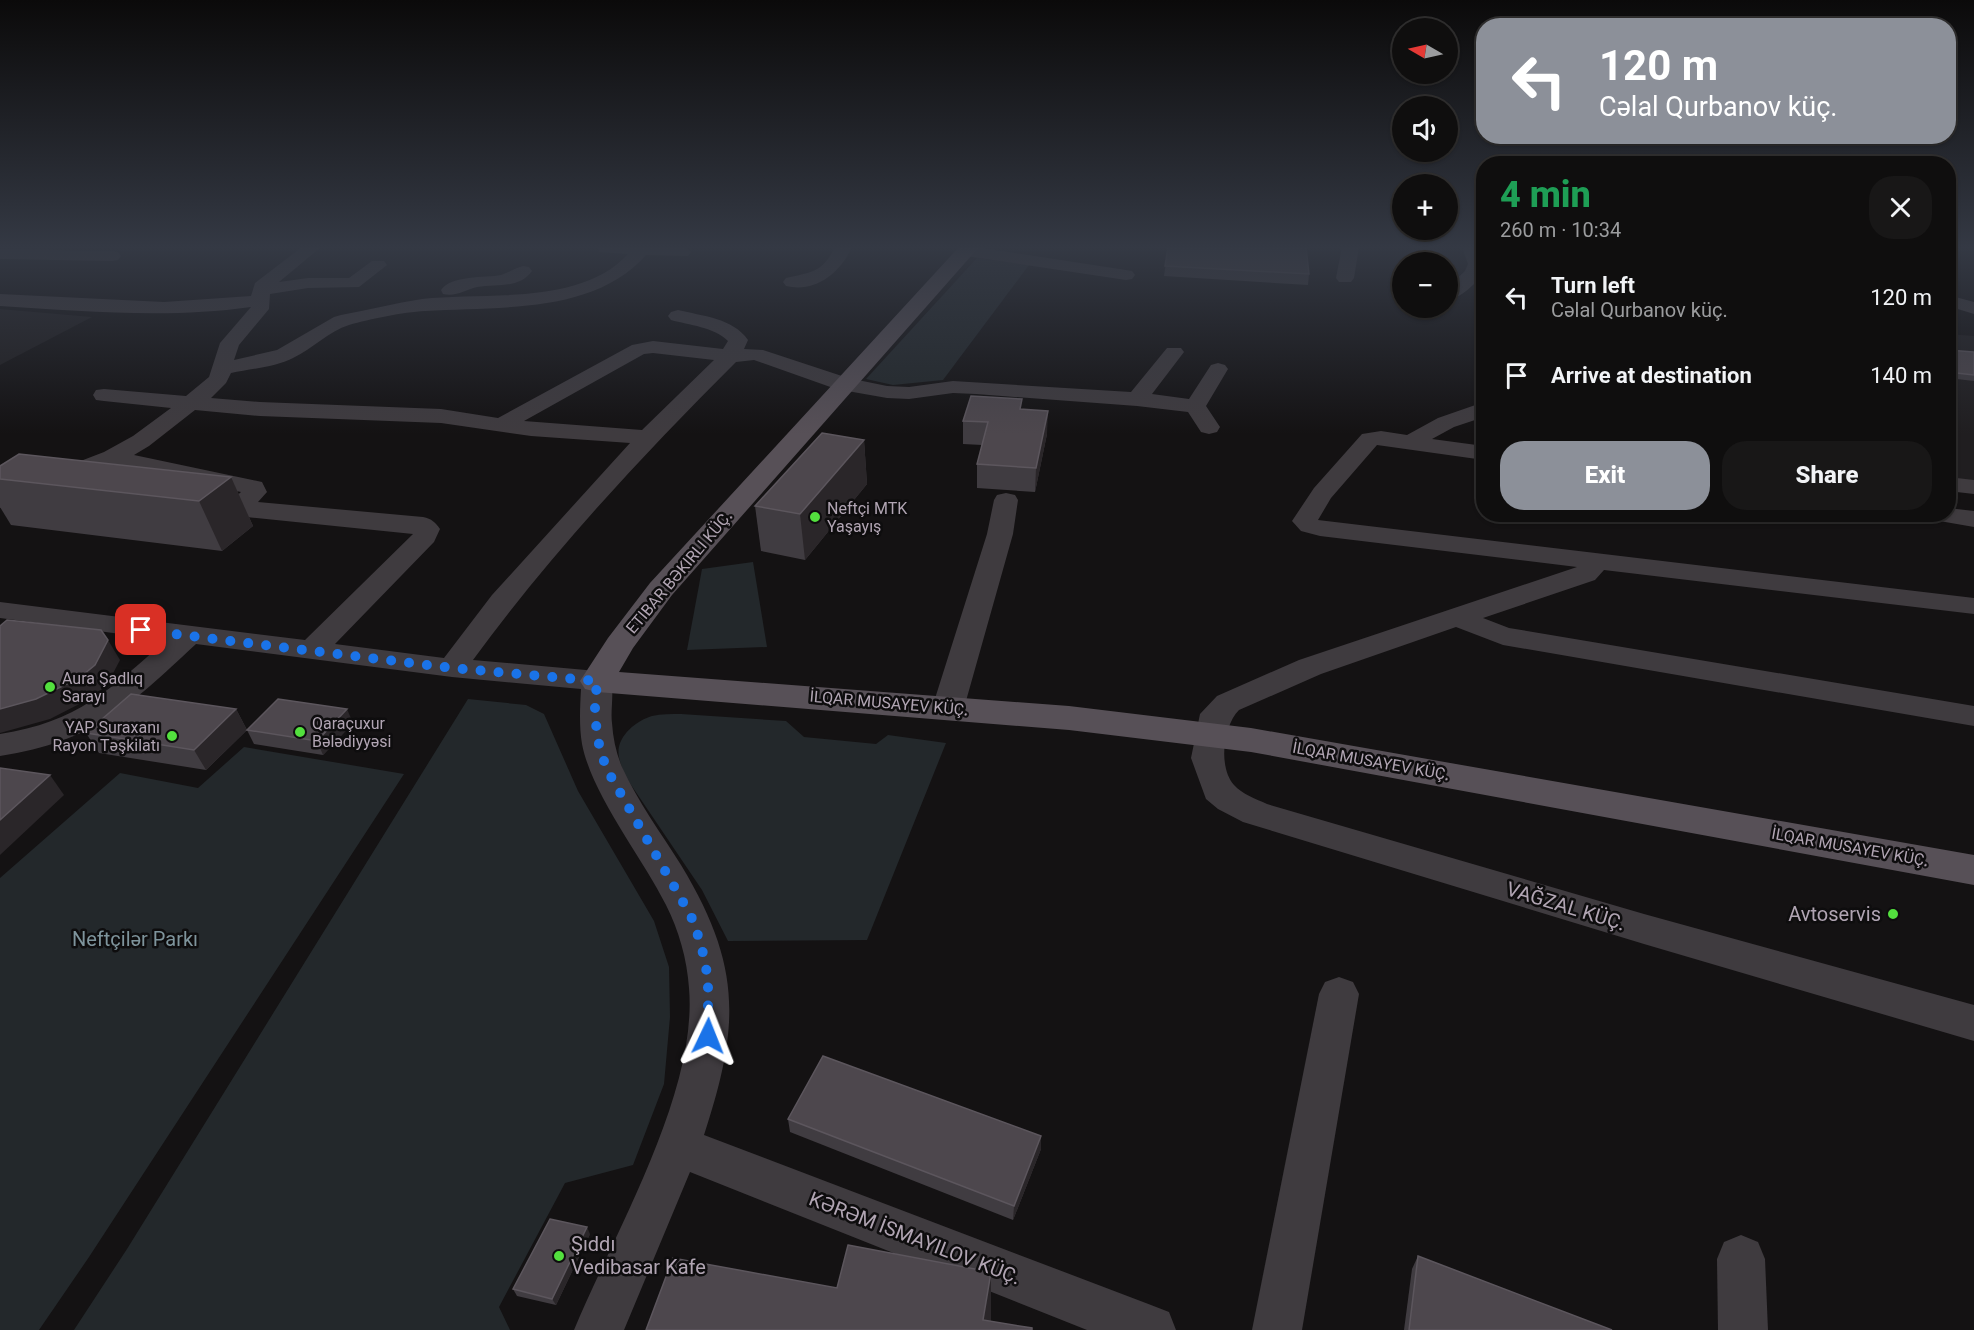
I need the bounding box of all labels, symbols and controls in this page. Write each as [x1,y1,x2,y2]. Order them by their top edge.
north arrow [1392,18,1458,84]
map controls [1392,18,1458,318]
text: 120 m [1599,41,1718,90]
icon: left [1500,42,1578,120]
text: Cəlal Qurbanov küç. [1599,91,1838,123]
button: sound [1392,96,1458,162]
button: + [1392,174,1458,240]
text: 4 min [1500,174,1591,216]
button: close [1869,176,1932,239]
text: 260 m · 10:34 [1500,218,1621,242]
button: − [1392,252,1458,318]
text: Turn left [1551,273,1635,298]
icon: left [1500,281,1533,314]
text: 120 m [1870,285,1932,310]
text: Cəlal Qurbanov küç. [1551,298,1728,322]
icon: arrive [1500,359,1533,392]
text: Arrive at destination [1551,363,1752,388]
text: 140 m [1870,363,1932,388]
button: Exit [1500,441,1710,510]
button: Share [1722,441,1932,510]
place label: Neftçi MTK Yaşayış [827,499,908,536]
street label: ETIBAR BƏKIRLI KÜÇ. [622,507,736,637]
marker: Neftçi MTK Yaşayış [808,510,822,524]
pin [115,604,166,655]
icon: arrive [124,613,157,646]
place label: Aura Şadlıq Sarayı [62,669,143,706]
marker: Aura Şadlıq Sarayı [43,680,57,694]
street label: İLQAR MUSAYEV KÜÇ. [809,687,969,719]
place label: Qaraçuxur Bələdiyyəsi [312,714,391,751]
place label: YAP Suraxanı Rayon Təşkilatı [52,718,160,755]
marker: Qaraçuxur Bələdiyyəsi [293,725,307,739]
marker: YAP Suraxanı Rayon Təşkilatı [165,729,179,743]
street label: İLQAR MUSAYEV KÜÇ. [1291,738,1451,784]
street label: İLQAR MUSAYEV KÜÇ. [1770,824,1930,870]
street label: VAĞZAL KÜÇ. [1504,877,1628,935]
place label: Avtoservis [1788,902,1881,926]
marker: Avtoservis [1886,907,1900,921]
park label: Neftçilər Parkı [72,927,198,951]
position arrow [676,1004,740,1068]
street label: KƏRƏM İSMAYILOV KÜÇ. [806,1187,1024,1289]
place label: Şıddı Vedibasar Kafe [571,1232,706,1279]
marker: Şıddı Vedibasar Kafe [552,1249,566,1263]

